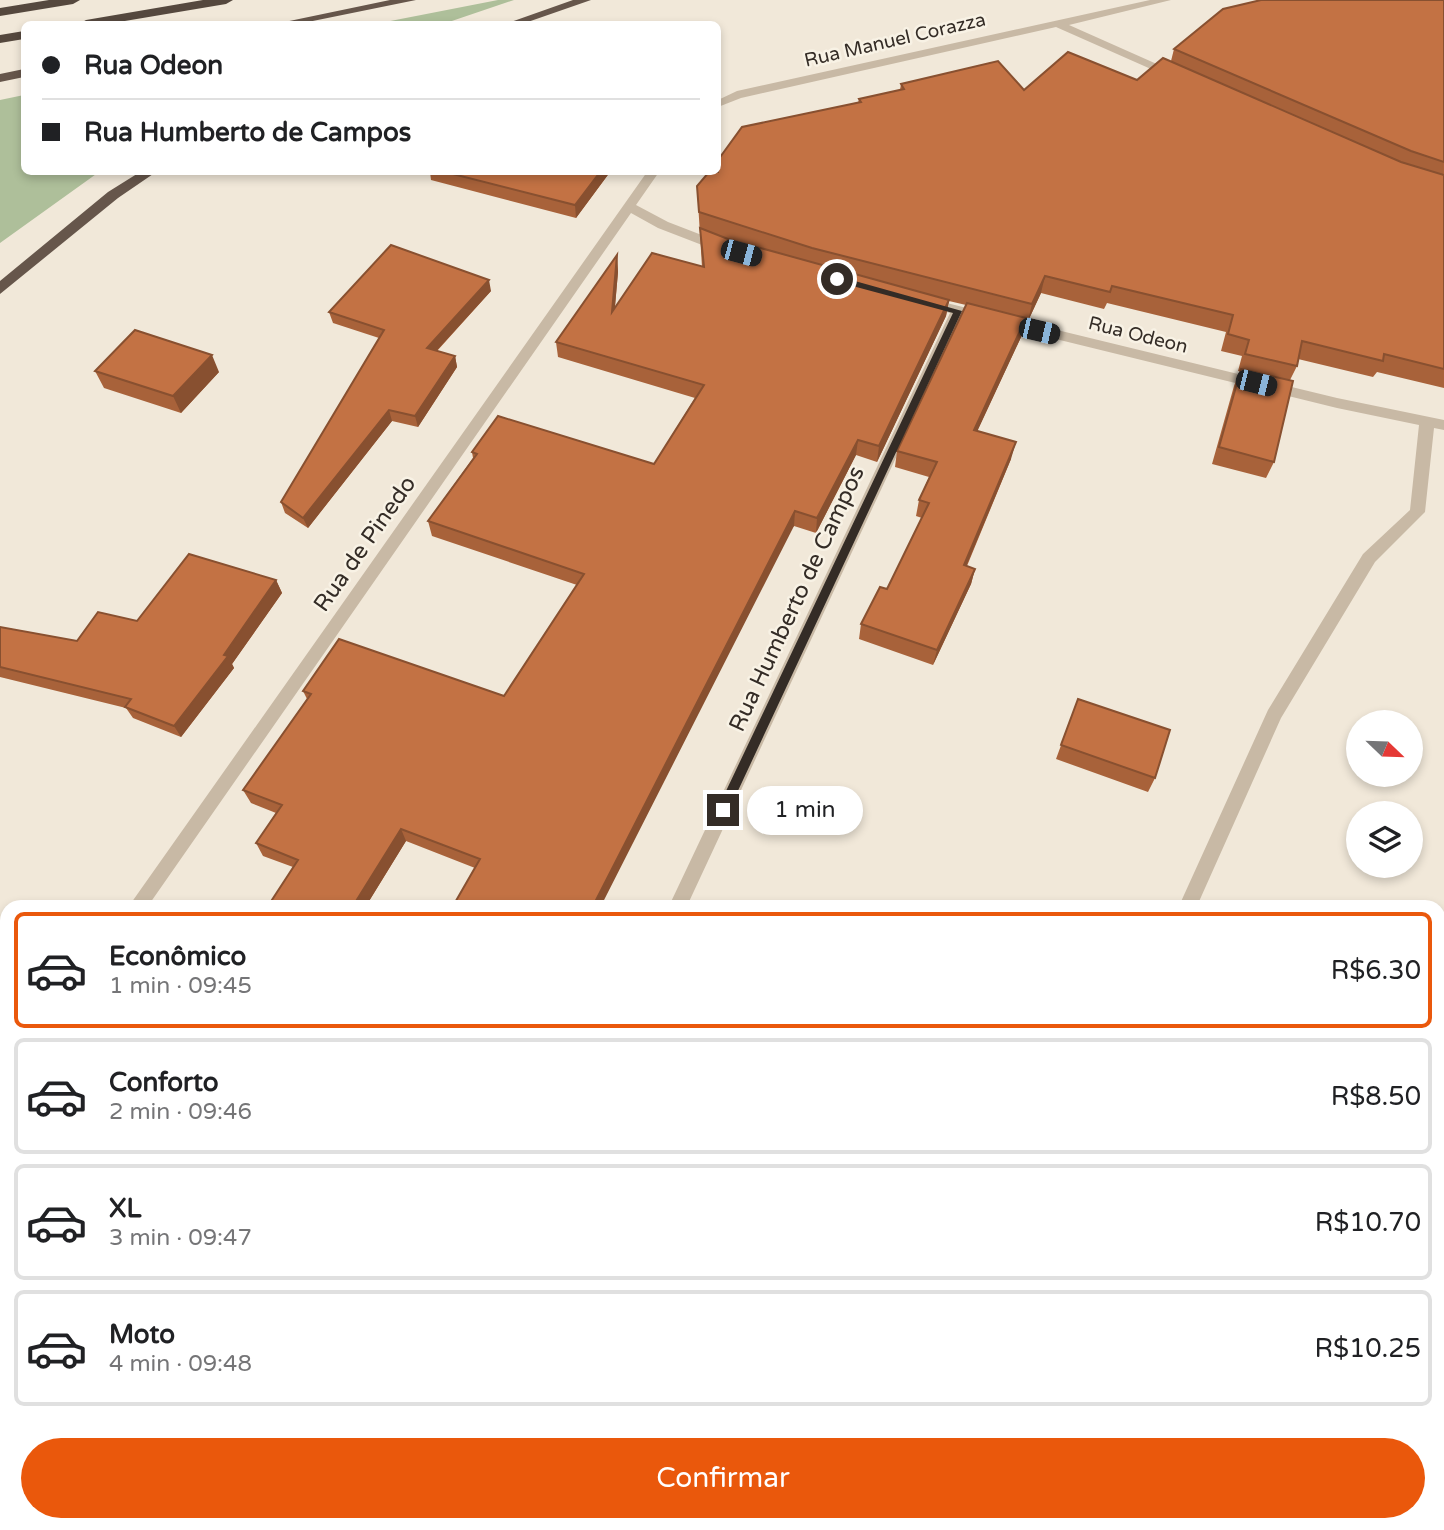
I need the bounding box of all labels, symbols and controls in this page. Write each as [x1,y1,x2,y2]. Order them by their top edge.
street label: Rua Manuel Corazza [802,8,988,72]
text: Rua Odeon [84,50,223,81]
text: Rua Humberto de Campos [84,117,411,148]
car [718,237,765,269]
route start [821,263,853,295]
street label: Rua Odeon [1086,312,1190,358]
car [1017,316,1062,346]
car [1234,368,1279,398]
street label: Rua Humberto de Campos [723,462,871,736]
street label: Rua de Pinedo [308,471,422,617]
north arrow [1346,710,1423,788]
map controls [1346,710,1423,878]
callout: 1 min [748,786,863,834]
route end [707,794,739,826]
text: 1 min [774,796,836,824]
button: layers [1346,801,1423,878]
icon: car [25,939,88,1002]
text: Econômico [109,941,246,972]
text: R$6.30 [1331,955,1421,986]
text: 1 min · 09:45 [109,972,252,1000]
icon: car [25,1065,88,1128]
text: Conforto [109,1067,218,1098]
text: R$8.50 [1331,1081,1421,1112]
text: 2 min · 09:46 [109,1098,252,1126]
icon: car [25,1191,88,1254]
text: XL [109,1193,141,1224]
text: R$10.70 [1315,1207,1421,1238]
text: 3 min · 09:47 [109,1224,252,1252]
icon: car [25,1317,88,1380]
text: Moto [109,1319,175,1350]
text: R$10.25 [1314,1333,1421,1364]
text: 4 min · 09:48 [109,1350,252,1378]
button: Confirmar [21,1438,1425,1518]

